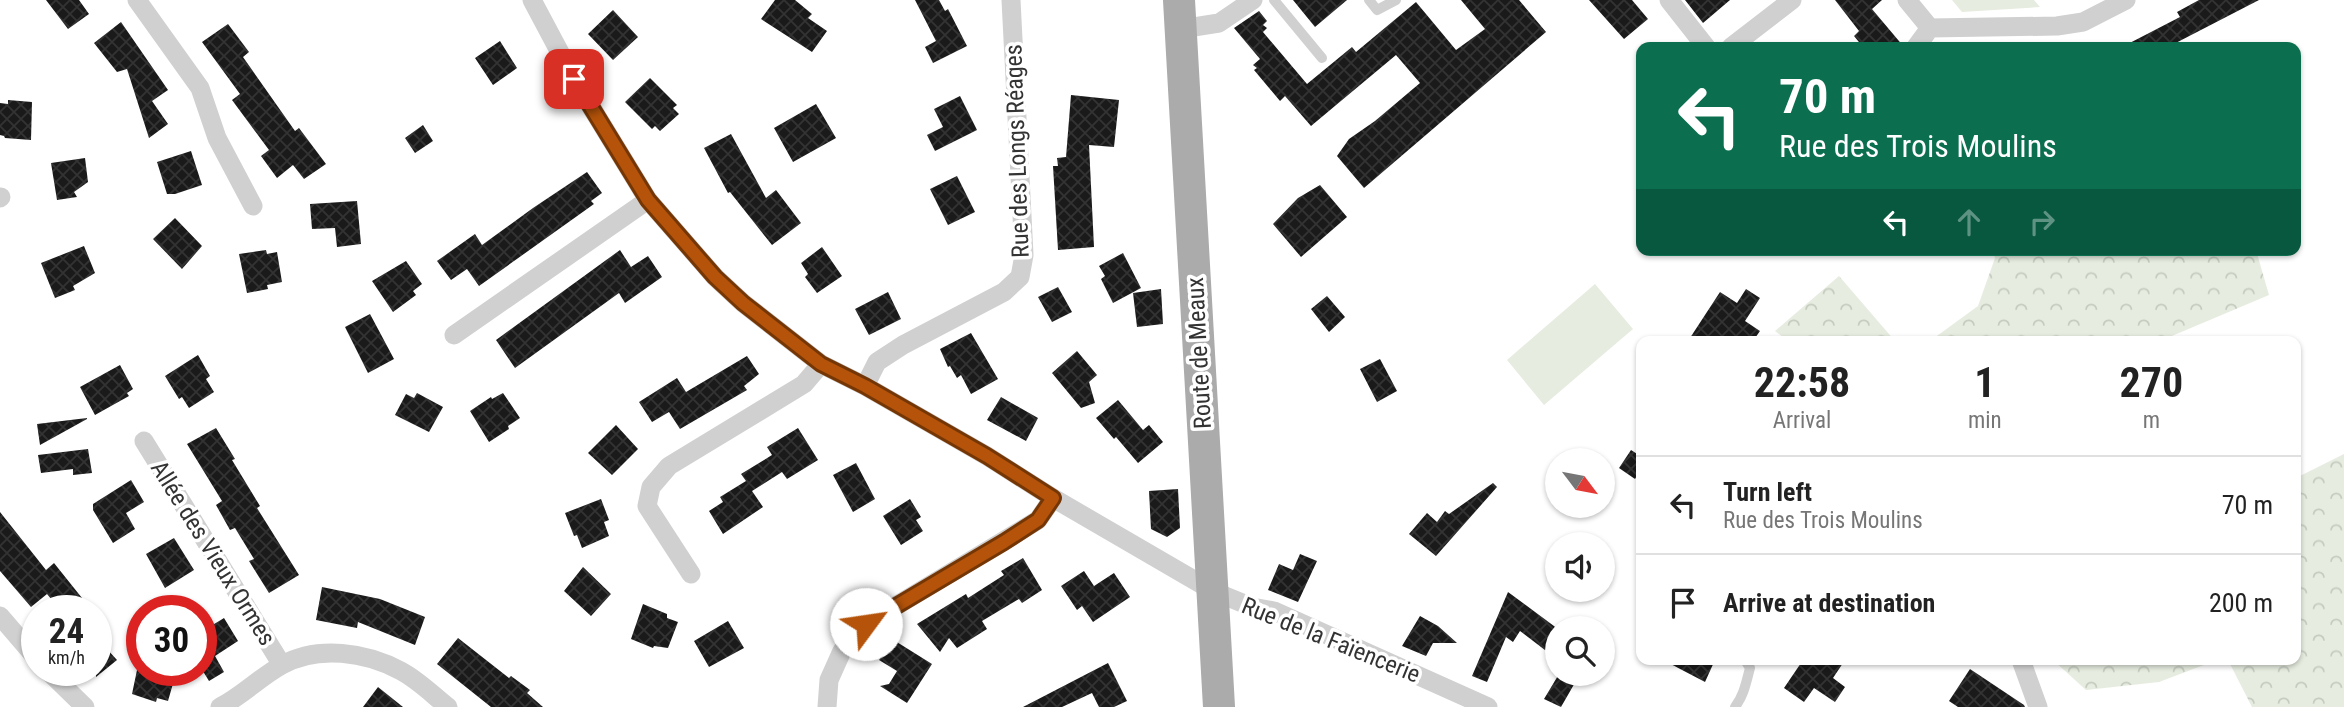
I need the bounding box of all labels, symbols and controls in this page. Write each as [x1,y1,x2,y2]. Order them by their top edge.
street label: Rue des Longs Réages [999,44,1035,258]
pin [544,49,604,109]
icon: arrive [555,60,593,98]
text: 70 m [1779,68,1876,125]
icon: left [1664,70,1755,161]
text: Rue des Trois Moulins [1779,127,2057,165]
icon: left [1877,203,1915,241]
icon: ahead [1950,203,1988,241]
icon: right [2023,203,2061,241]
street label: Route de Meaux [1181,276,1217,430]
text: 22:58 [1754,358,1850,407]
text: 1 [1974,358,1995,407]
text: 270 [2119,358,2183,407]
text: Arrival [1773,407,1831,434]
text: min [1968,407,2002,434]
text: m [2143,407,2160,434]
north arrow [1545,448,1615,518]
map controls [1545,448,1615,686]
street label: Allée des Vieux Ormes [145,456,281,650]
text: Turn left [1723,477,1812,507]
icon: left [1664,486,1702,524]
text: 70 m [2222,490,2273,520]
text: Rue des Trois Moulins [1723,507,1923,534]
button: sound [1545,532,1615,602]
icon: arrive [1664,584,1702,622]
position arrow [829,587,903,661]
text: Arrive at destination [1723,588,1935,618]
text: 200 m [2209,588,2273,618]
street label: Rue de la Faïencerie [1238,591,1424,689]
speed limit sign: 30 [126,595,217,686]
text: 24 [49,611,84,652]
button: search [1545,616,1615,686]
text: km/h [48,647,85,668]

